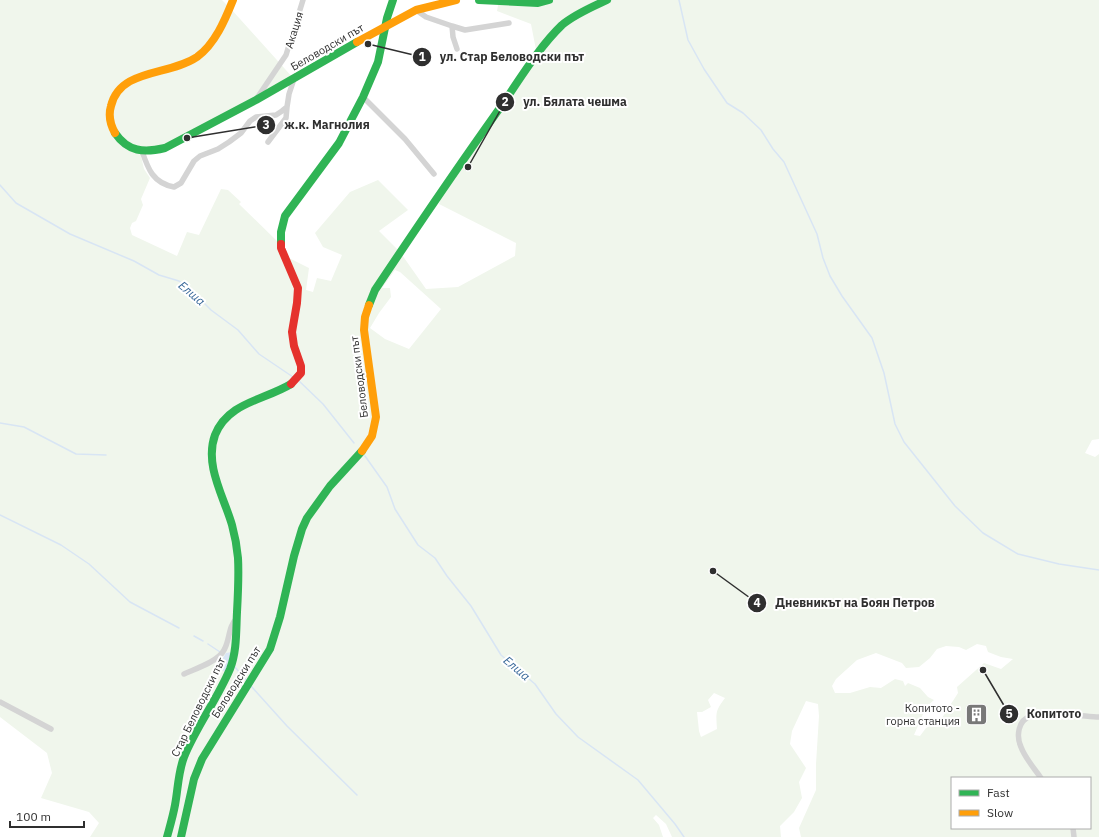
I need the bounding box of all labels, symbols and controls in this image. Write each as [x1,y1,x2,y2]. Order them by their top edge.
street label: Акация [282,10,306,50]
street label: Беловодски път [288,20,366,74]
callout: ул. Стар Беловодски път [412,45,593,69]
text: 1 [418,49,426,64]
text: ул. Стар Беловодски път [440,49,584,64]
callout: ул. Бялата чешма [495,90,635,114]
text: 2 [501,94,509,109]
text: ул. Бялата чешма [523,94,627,109]
callout: ж.к. Магнолия [256,113,377,137]
text: 3 [262,117,270,132]
text: ж.к. Магнолия [284,117,370,132]
water label: Елша [176,278,208,308]
street label: Беловодски път [347,335,371,419]
callout: Дневникът на Боян Петров [747,591,943,615]
text: 4 [753,595,761,610]
text: Дневникът на Боян Петров [775,595,935,610]
street label: Беловодски път [208,643,264,721]
water label: Елша [501,653,533,683]
street label: Стар Беловодски път [168,655,228,759]
place label: Копитото - горна станция [886,701,960,728]
building icon: Копитото - горна станция [963,701,989,727]
callout: Копитото [999,702,1089,726]
text: 5 [1005,706,1013,721]
text: Копитото [1027,706,1081,721]
legend [951,777,1091,829]
text: Fast [987,785,1010,800]
scale bar [10,803,84,829]
text: Slow [987,805,1013,820]
text: 100 m [16,809,51,824]

